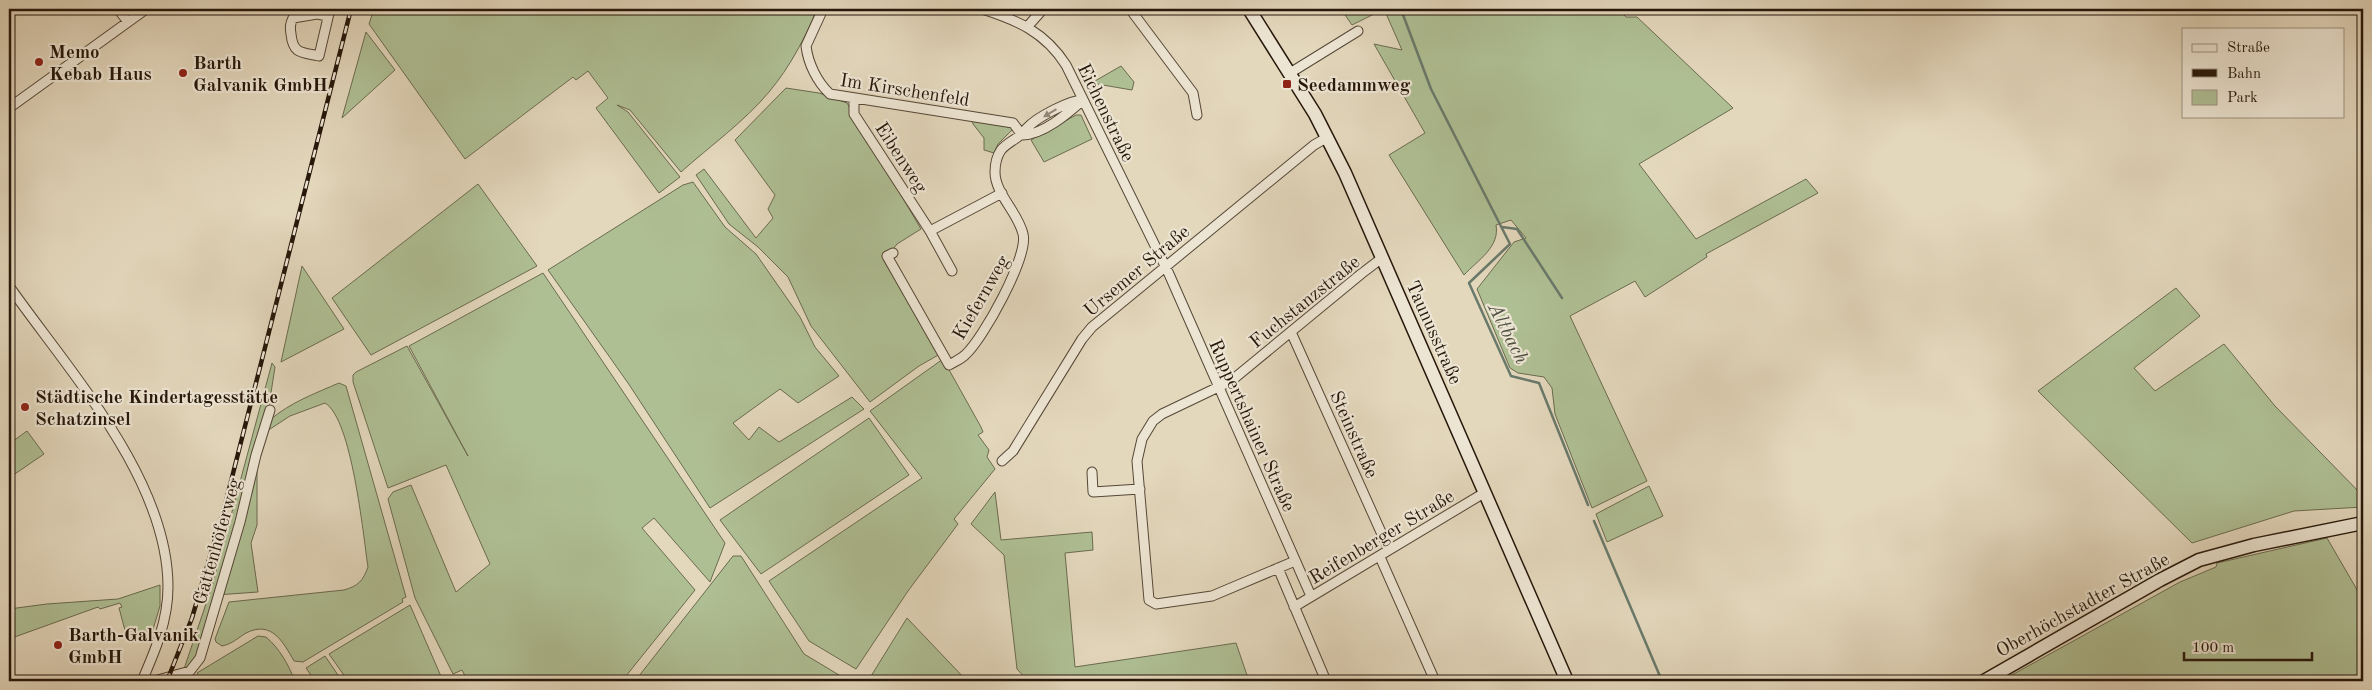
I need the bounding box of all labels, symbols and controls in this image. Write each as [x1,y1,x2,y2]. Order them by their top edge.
legend [2182,28,2344,118]
text: Straße [2227,41,2270,56]
place label: Memo Kebab Haus [49,44,152,85]
place label: Barth Galvanik GmbH [193,55,328,96]
marker: Memo Kebab Haus [33,56,45,68]
street label: Eichenstraße [1073,61,1137,165]
marker: Barth Galvanik GmbH [177,67,189,79]
text: Bahn [2227,67,2261,82]
street label: Im Kirschenfeld [838,72,971,111]
place label: Seedammweg [1297,77,1411,96]
marker: Seedammweg [1281,78,1293,90]
text: Park [2227,91,2258,106]
one-way arrow [1044,108,1057,117]
street label: Eibenweg [870,120,930,198]
street label: Ursemer Straße [1081,223,1194,321]
street label: Kiefernweg [950,252,1014,344]
street label: Fuchstanzstraße [1247,253,1364,353]
street label: Taunusstraße [1401,278,1464,388]
water label: Altbach [1483,299,1531,368]
street label: Ruppertshainer Straße [1204,337,1297,515]
place label: Städtische Kindertagesstätte Schatzinsel [35,389,278,430]
street label: Steinstraße [1325,389,1380,482]
marker: Städtische Kindertagesstätte Schatzinsel [19,401,31,413]
street label: Gattenhöferweg [191,476,246,607]
street label: Reifenberger Straße [1306,487,1458,589]
street label: Oberhöchstadter Straße [1993,551,2173,662]
place label: Barth-Galvanik GmbH [68,627,199,668]
scale bar [2184,630,2312,662]
marker: Barth-Galvanik GmbH [52,639,64,651]
text: 100 m [2192,641,2234,656]

